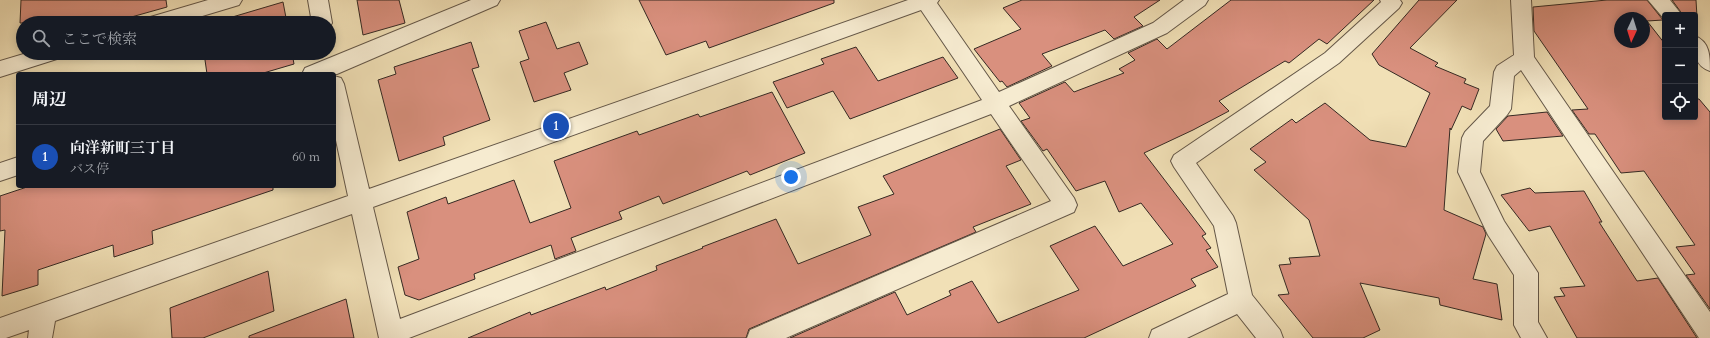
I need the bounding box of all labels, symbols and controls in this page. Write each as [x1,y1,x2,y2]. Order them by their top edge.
north arrow [1614,12,1650,48]
map controls [1662,12,1698,120]
button: + [1662,12,1698,48]
search box [16,16,336,60]
icon: search [30,27,52,49]
text: ここで検索 [62,29,137,49]
button: − [1662,48,1698,84]
button: locate [1662,84,1698,120]
text: 周辺 [32,88,66,111]
pin: 1 [543,111,569,141]
text: 向洋新町三丁目 [70,138,175,158]
text: 1 [42,148,48,166]
text: 60 m [292,148,320,166]
text: バス停 [70,160,109,178]
your location [781,167,801,187]

